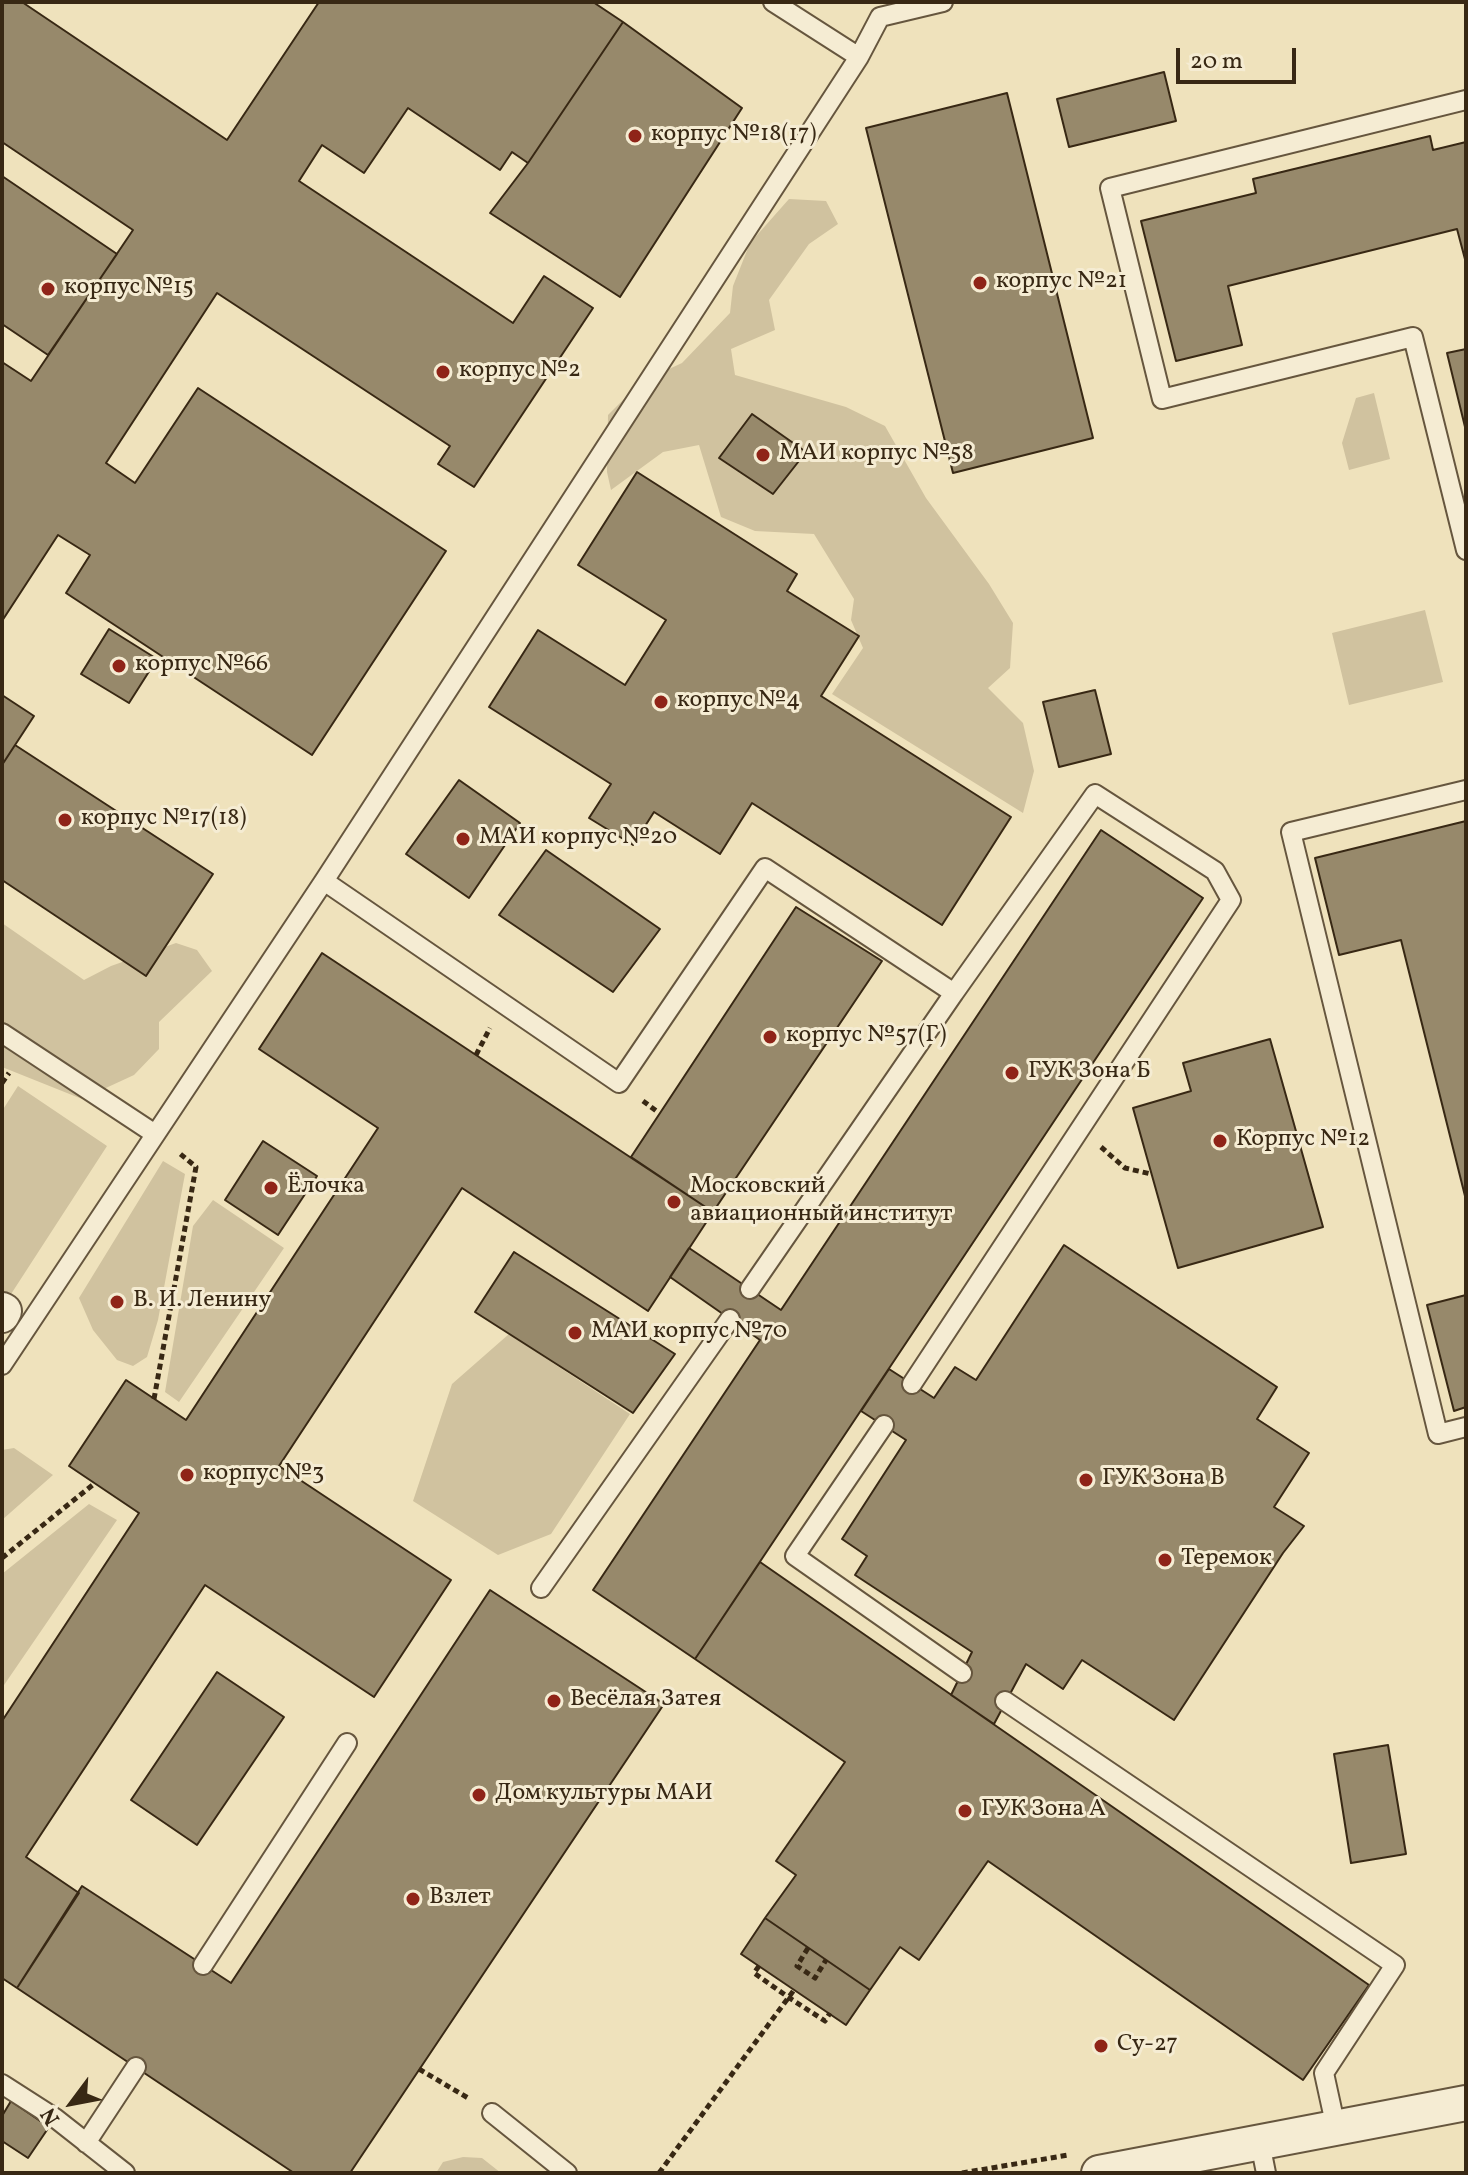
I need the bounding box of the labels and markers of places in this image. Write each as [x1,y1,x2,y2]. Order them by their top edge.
place label: корпус №18(17) [651,122,816,150]
marker: корпус №18(17) [626,127,644,145]
place label: корпус №21 [996,269,1127,297]
marker: корпус №21 [971,274,989,292]
place label: корпус №15 [64,275,194,303]
marker: корпус №15 [39,280,57,298]
place label: корпус №2 [459,358,581,386]
marker: корпус №2 [434,363,452,381]
place label: МАИ корпус №58 [779,441,974,469]
marker: МАИ корпус №58 [754,446,772,464]
place label: корпус №66 [135,652,268,680]
marker: корпус №66 [110,657,128,675]
place label: корпус №4 [677,688,800,716]
marker: корпус №4 [652,693,670,711]
place label: корпус №17(18) [81,806,246,834]
marker: корпус №17(18) [56,811,74,829]
place label: МАИ корпус №20 [479,825,677,853]
marker: МАИ корпус №20 [454,830,472,848]
place label: корпус №57(Г) [786,1023,947,1051]
marker: корпус №57(Г) [761,1028,779,1046]
place label: ГУК Зона Б [1028,1059,1151,1087]
marker: ГУК Зона Б [1003,1064,1021,1082]
place label: Корпус №12 [1236,1127,1370,1155]
marker: Корпус №12 [1211,1132,1229,1150]
place label: Ёлочка [287,1174,365,1202]
place label: Московский авиационный институт [690,1174,952,1230]
marker: Ёлочка [262,1179,280,1197]
marker: Московский авиационный институт [665,1193,683,1211]
place label: В. И. Ленину [133,1288,271,1316]
marker: В. И. Ленину [108,1293,126,1311]
place label: МАИ корпус №70 [591,1319,787,1347]
marker: МАИ корпус №70 [566,1324,584,1342]
place label: корпус №3 [203,1461,324,1489]
marker: корпус №3 [178,1466,196,1484]
place label: ГУК Зона В [1102,1466,1225,1494]
marker: ГУК Зона В [1077,1471,1095,1489]
place label: Теремок [1181,1546,1272,1574]
marker: Теремок [1156,1551,1174,1569]
place label: Весёлая Затея [570,1687,721,1715]
marker: Весёлая Затея [545,1692,563,1710]
place label: Дом культуры МАИ [495,1781,713,1809]
marker: Дом культуры МАИ [470,1786,488,1804]
place label: ГУК Зона А [981,1797,1106,1825]
marker: ГУК Зона А [956,1802,974,1820]
place label: Взлет [429,1885,491,1913]
marker: Взлет [404,1890,422,1908]
place label: Су-27 [1117,2032,1178,2060]
marker: Су-27 [1092,2037,1110,2055]

